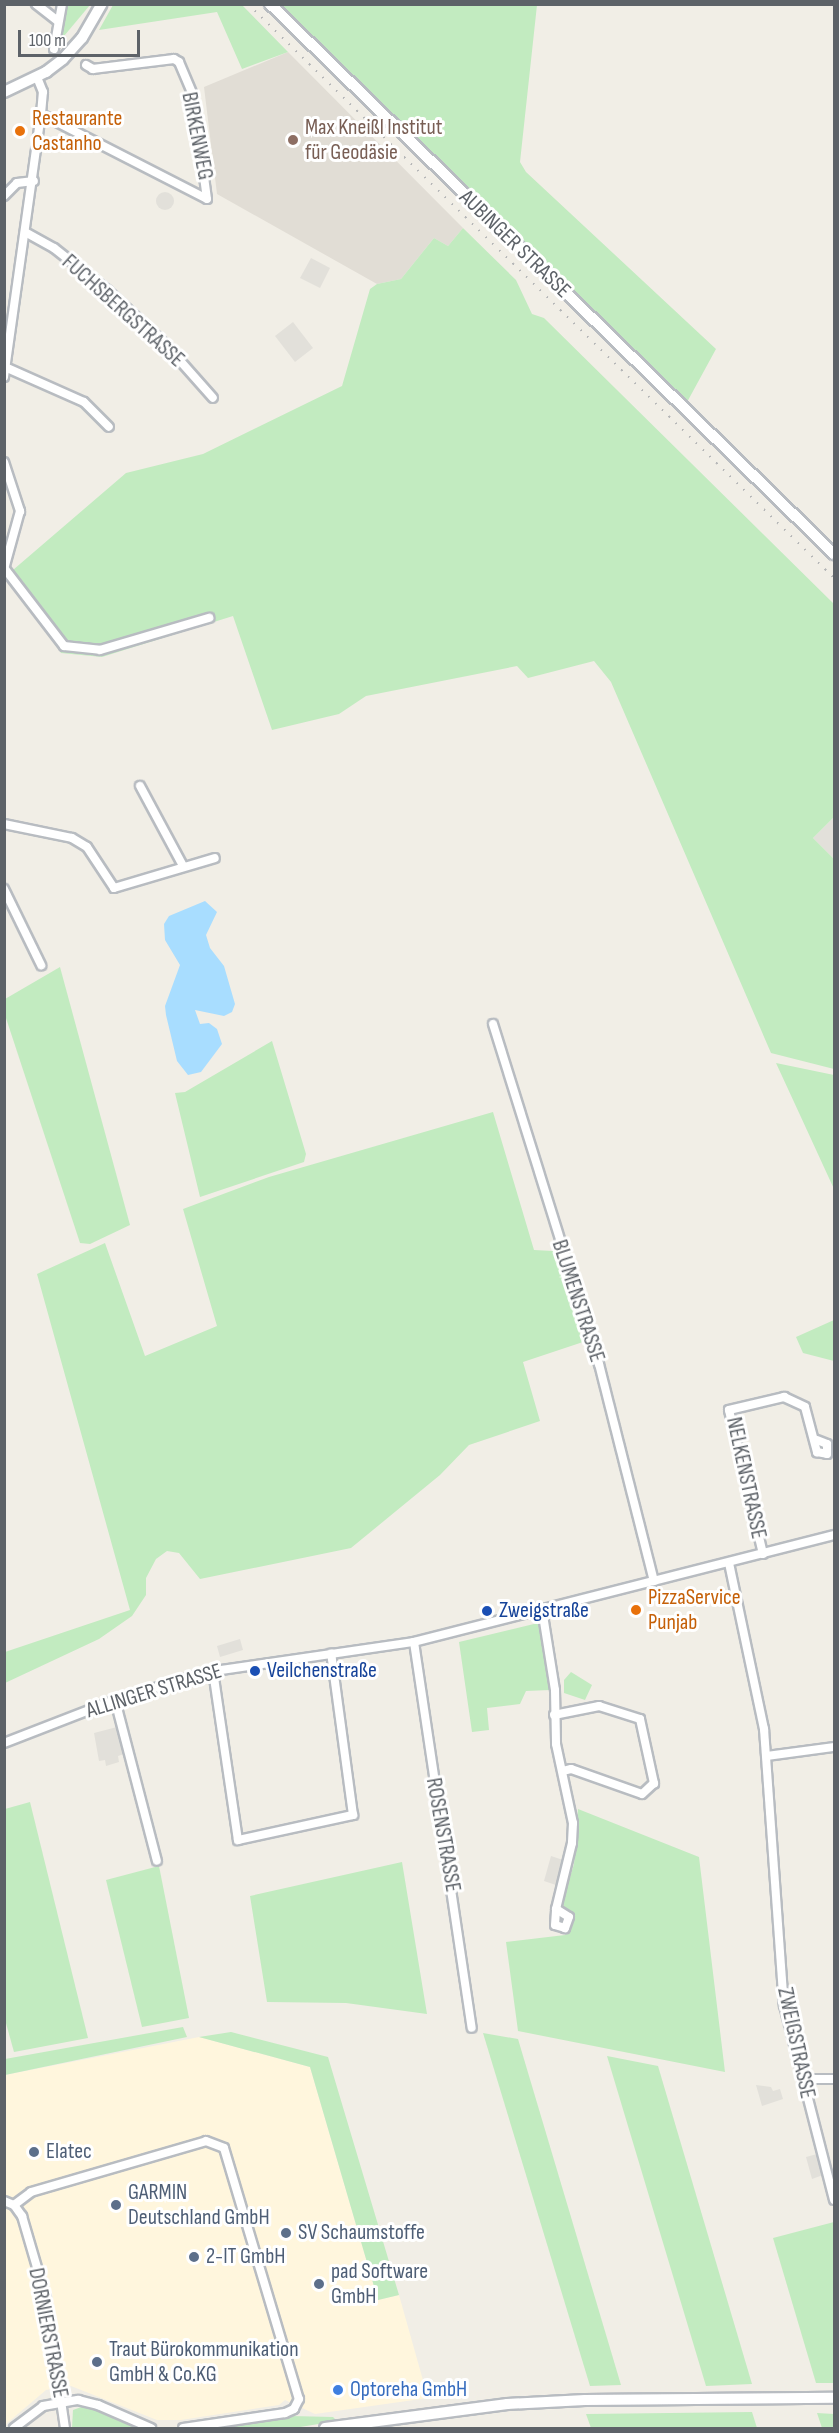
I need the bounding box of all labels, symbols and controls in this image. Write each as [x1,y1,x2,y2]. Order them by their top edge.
scale bar [21,18,142,56]
text: 100 m [29,30,66,51]
street label: BIRKENWEG [176,90,218,182]
place label: Restaurante Castanho [32,105,122,156]
place label: Max Kneißl Institut für Geodäsie [305,114,442,166]
marker: Restaurante Castanho [13,124,27,138]
marker: Max Kneißl Institut für Geodäsie [286,133,300,147]
street label: AUBINGER STRASSE [454,184,576,304]
street label: FUCHSBERGSTRASSE [56,249,190,373]
street label: BLUMENSTRASSE [546,1237,610,1365]
street label: NELKENSTRASSE [720,1415,772,1541]
place label: PizzaService Punjab [648,1584,741,1636]
place label: Zweigstraße [499,1598,589,1624]
marker: PizzaService Punjab [629,1603,643,1617]
marker: Zweigstraße [480,1604,494,1618]
street label: ALLINGER STRASSE [83,1658,225,1724]
place label: Veilchenstraße [267,1658,377,1684]
marker: Veilchenstraße [248,1664,262,1678]
street label: ROSENSTRASSE [420,1776,466,1894]
street label: ZWEIGSTRASSE [771,1985,821,2101]
place label: Elatec [46,2139,92,2165]
marker: Elatec [27,2145,41,2159]
place label: GARMIN Deutschland GmbH [128,2179,270,2230]
marker: GARMIN Deutschland GmbH [109,2198,123,2212]
place label: SV Schaumstoffe [298,2220,425,2246]
marker: SV Schaumstoffe [279,2226,293,2240]
place label: 2-IT GmbH [206,2244,285,2270]
marker: 2-IT GmbH [187,2250,201,2264]
place label: pad Software GmbH [331,2258,428,2310]
street label: DORNIERSTRASSE [22,2266,74,2400]
marker: pad Software GmbH [312,2277,326,2291]
place label: Traut Bürokommunikation GmbH & Co.KG [109,2336,299,2388]
marker: Traut Bürokommunikation GmbH & Co.KG [90,2355,104,2369]
place label: Optoreha GmbH [350,2377,467,2403]
marker: Optoreha GmbH [331,2383,345,2397]

